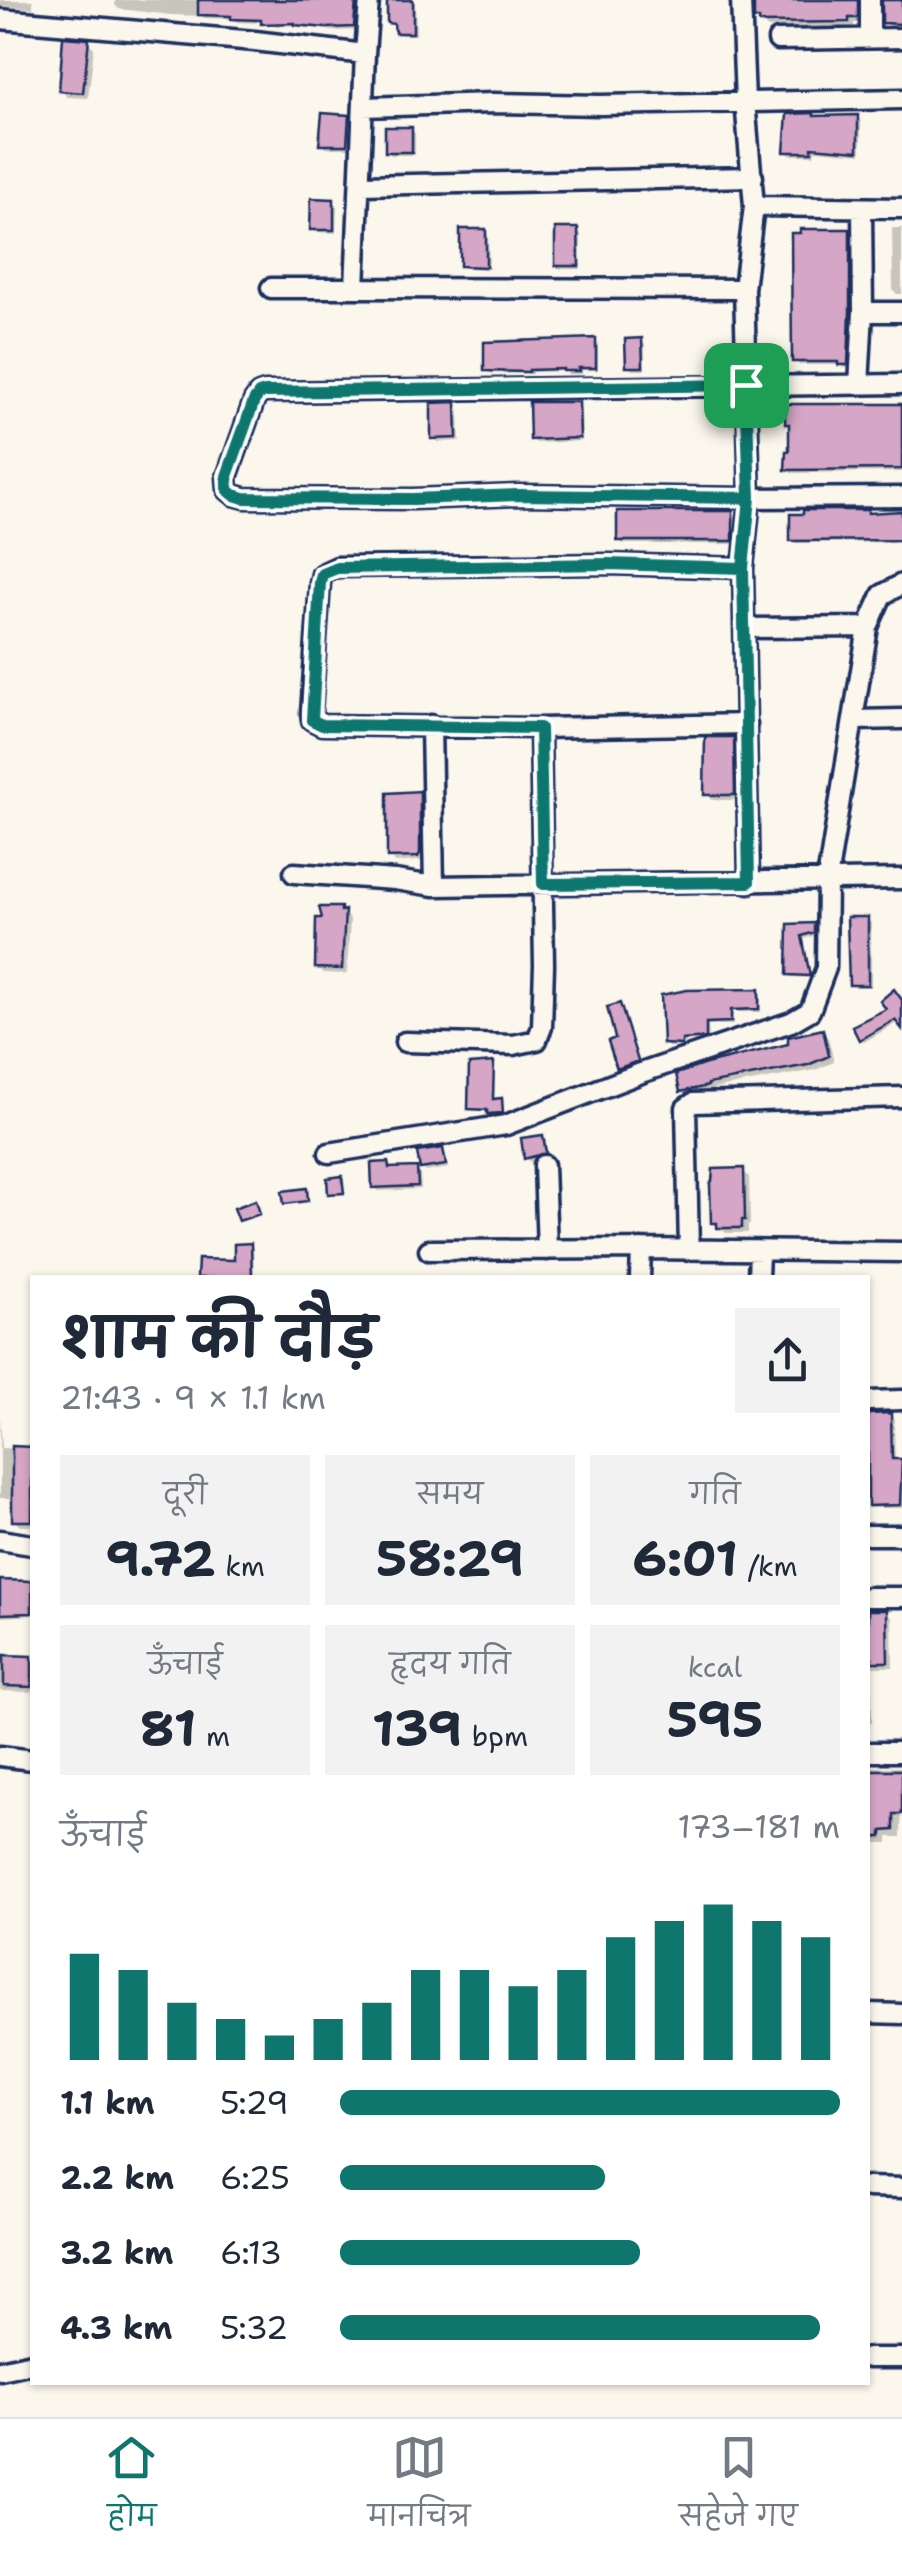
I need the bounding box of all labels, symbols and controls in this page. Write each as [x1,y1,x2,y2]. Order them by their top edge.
pin [704,343,789,428]
icon: arrive [719,358,774,413]
text: शाम की दौड़ [60,1301,376,1375]
button: share [735,1308,840,1413]
text: 21:43 · 9 × 1.1 km [60,1376,326,1419]
text: दूरी [163,1475,207,1513]
text: समय [417,1475,483,1513]
text: गति [690,1475,740,1513]
text: 9.72 [105,1525,216,1592]
text: 58:29 [376,1525,524,1592]
text: 6:01 [632,1525,738,1592]
text: km [216,1547,265,1585]
text: /km [738,1547,798,1585]
text: ऊँचाई [147,1645,223,1683]
text: हृदय गति [389,1645,511,1683]
text: kcal [688,1648,742,1686]
text: 595 [667,1686,763,1753]
text: 81 [140,1695,197,1762]
text: 139 [372,1695,462,1762]
text: m [197,1717,230,1755]
text: bpm [462,1717,528,1755]
text: 173–181 m [678,1805,840,1848]
text: ऊँचाई [60,1813,146,1856]
text: 1.1 km [60,2081,155,2124]
text: 5:29 [220,2081,289,2124]
text: 2.2 km [60,2156,174,2199]
text: 6:25 [220,2156,290,2199]
text: 3.2 km [60,2231,173,2274]
text: 6:13 [220,2231,282,2274]
text: 4.3 km [60,2306,173,2349]
text: 5:32 [220,2306,288,2349]
tab: होम [104,2430,159,2547]
tab: मानचित्र [368,2430,471,2547]
tab: सहेजे गए [679,2430,798,2547]

